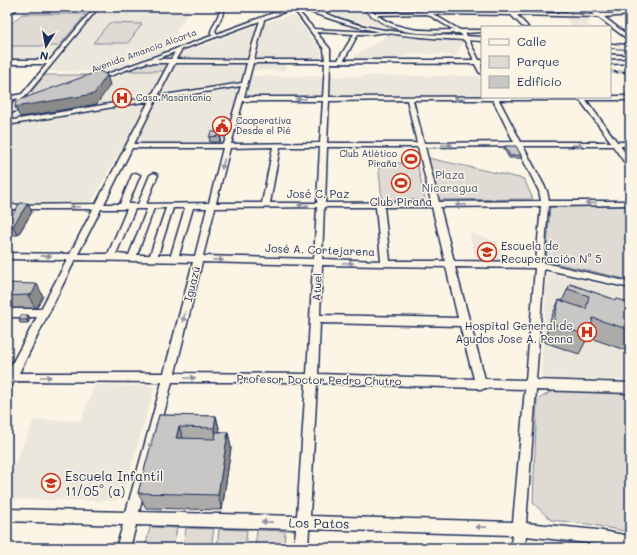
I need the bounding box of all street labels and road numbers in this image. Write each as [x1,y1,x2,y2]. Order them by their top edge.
street label: Avenida Amancio Alcorta [90,26,198,75]
street label: José C. Paz [287,186,349,201]
street label: José A. Cortejarena [265,240,375,259]
street label: Iguazú [180,265,203,303]
street label: Atuel [308,273,325,301]
street label: Profesor Doctor Pedro Chutro [237,371,402,388]
street label: Los Patos [288,513,350,532]

